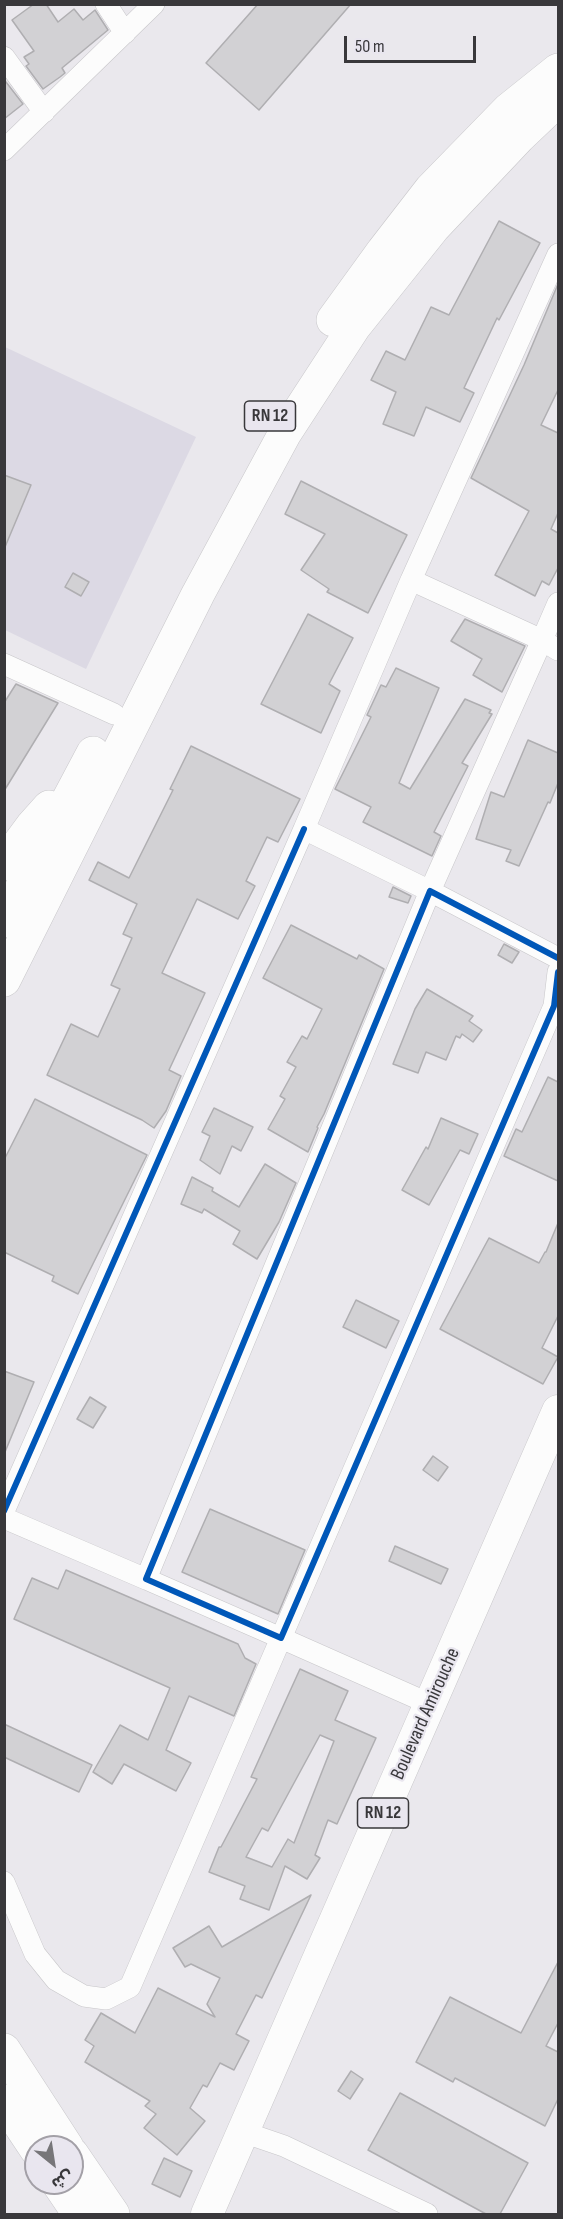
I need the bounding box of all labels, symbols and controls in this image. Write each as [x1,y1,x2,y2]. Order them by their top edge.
scale bar [347,24,479,62]
text: 50 m [355,36,385,57]
road number: RN 12 [244,401,296,431]
street label: Boulevard Amirouche [386,1645,466,1783]
road number: RN 12 [358,1798,409,1828]
north arrow [24,2135,84,2195]
text: ش [48,2166,76,2193]

